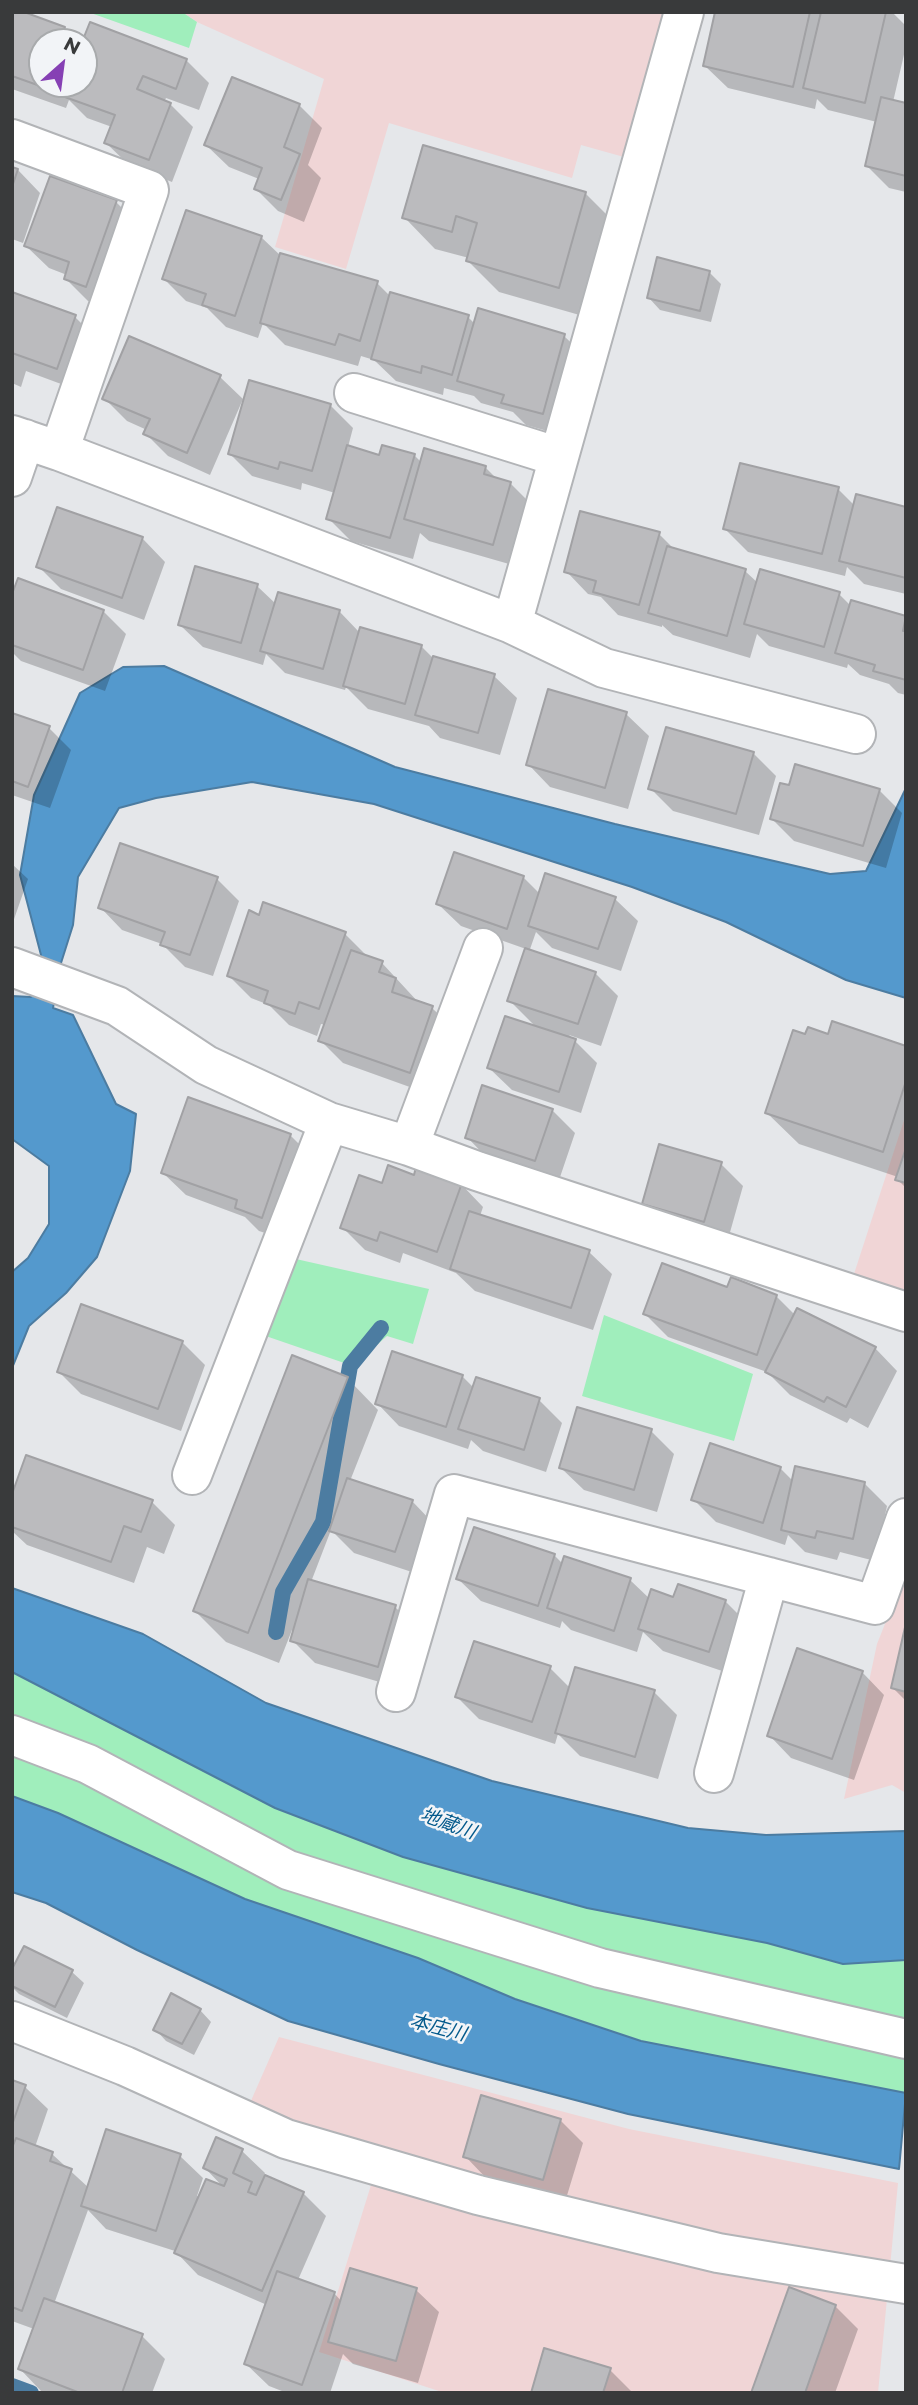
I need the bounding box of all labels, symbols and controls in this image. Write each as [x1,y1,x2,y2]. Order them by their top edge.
north arrow [28,28,98,98]
text: N [60,32,84,60]
water label: 地蔵川 [417,1804,479,1844]
water label: 本庄川 [408,2010,468,2046]

